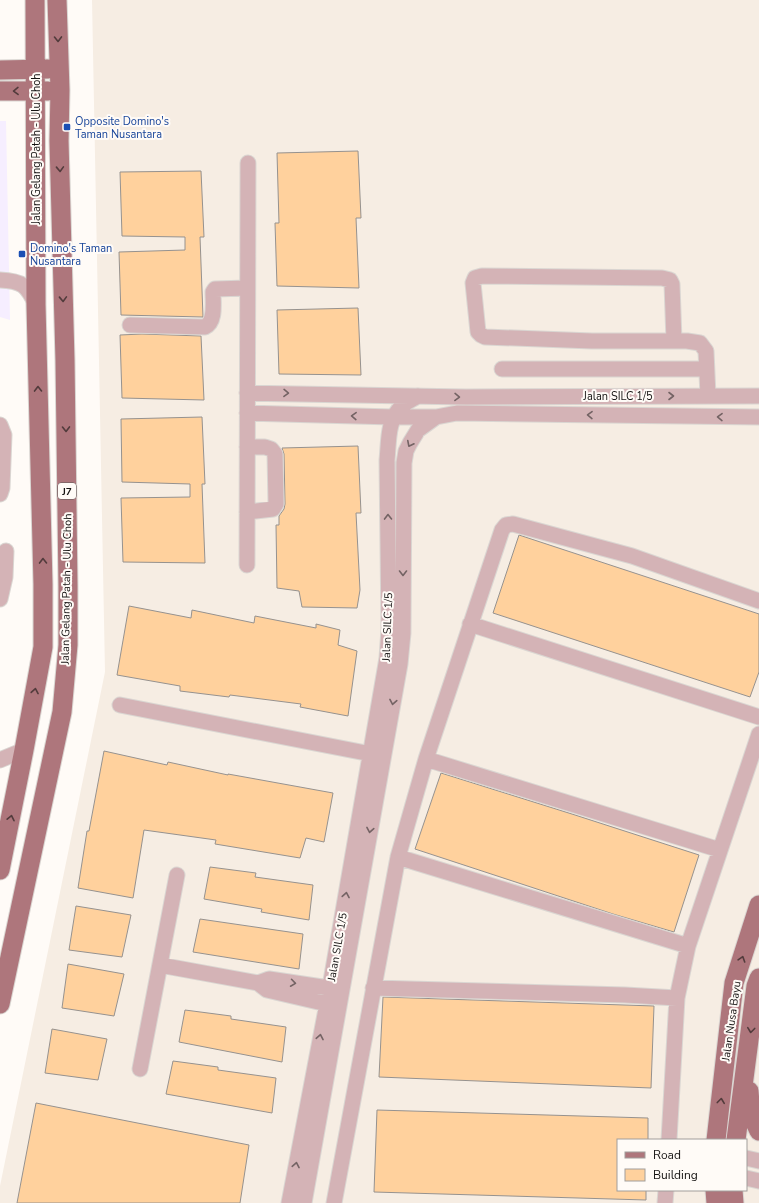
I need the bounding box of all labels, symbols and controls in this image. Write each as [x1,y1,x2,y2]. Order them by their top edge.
one-way arrow [54,36,62,42]
street label: Jalan Gelang Patah - Ulu Choh [29,73,44,226]
one-way arrow [13,87,19,95]
place label: Opposite Domino's Taman Nusantara [75,114,169,142]
marker: Opposite Domino's Taman Nusantara [62,122,72,132]
one-way arrow [55,166,64,172]
place label: Domino's Taman Nusantara [30,241,112,269]
marker: Domino's Taman Nusantara [17,249,27,259]
one-way arrow [59,296,68,302]
one-way arrow [34,386,42,392]
one-way arrow [283,389,289,398]
street label: Jalan SILC 1/5 [582,389,653,404]
one-way arrow [668,392,674,400]
one-way arrow [454,393,460,401]
one-way arrow [351,411,357,420]
one-way arrow [587,411,593,419]
one-way arrow [717,413,723,421]
one-way arrow [62,426,70,432]
one-way arrow [407,440,415,447]
road number: J7 [58,483,76,499]
street label: Jalan Gelang Patah - Ulu Choh [58,513,75,666]
one-way arrow [384,514,392,520]
one-way arrow [38,558,47,564]
one-way arrow [399,570,407,576]
street label: Jalan SILC 1/5 [379,592,396,663]
one-way arrow [30,688,39,694]
one-way arrow [389,699,398,705]
one-way arrow [6,815,14,822]
one-way arrow [366,827,375,833]
one-way arrow [341,892,350,898]
street label: Jalan SILC 1/5 [324,911,351,983]
one-way arrow [737,956,746,963]
one-way arrow [290,978,296,987]
street label: Jalan Nusa Bayu [718,980,745,1063]
one-way arrow [746,1027,755,1033]
one-way arrow [316,1034,324,1040]
one-way arrow [716,1098,725,1104]
legend [617,1139,747,1191]
text: Road [653,1147,681,1163]
one-way arrow [292,1162,300,1168]
text: Building [653,1167,698,1183]

